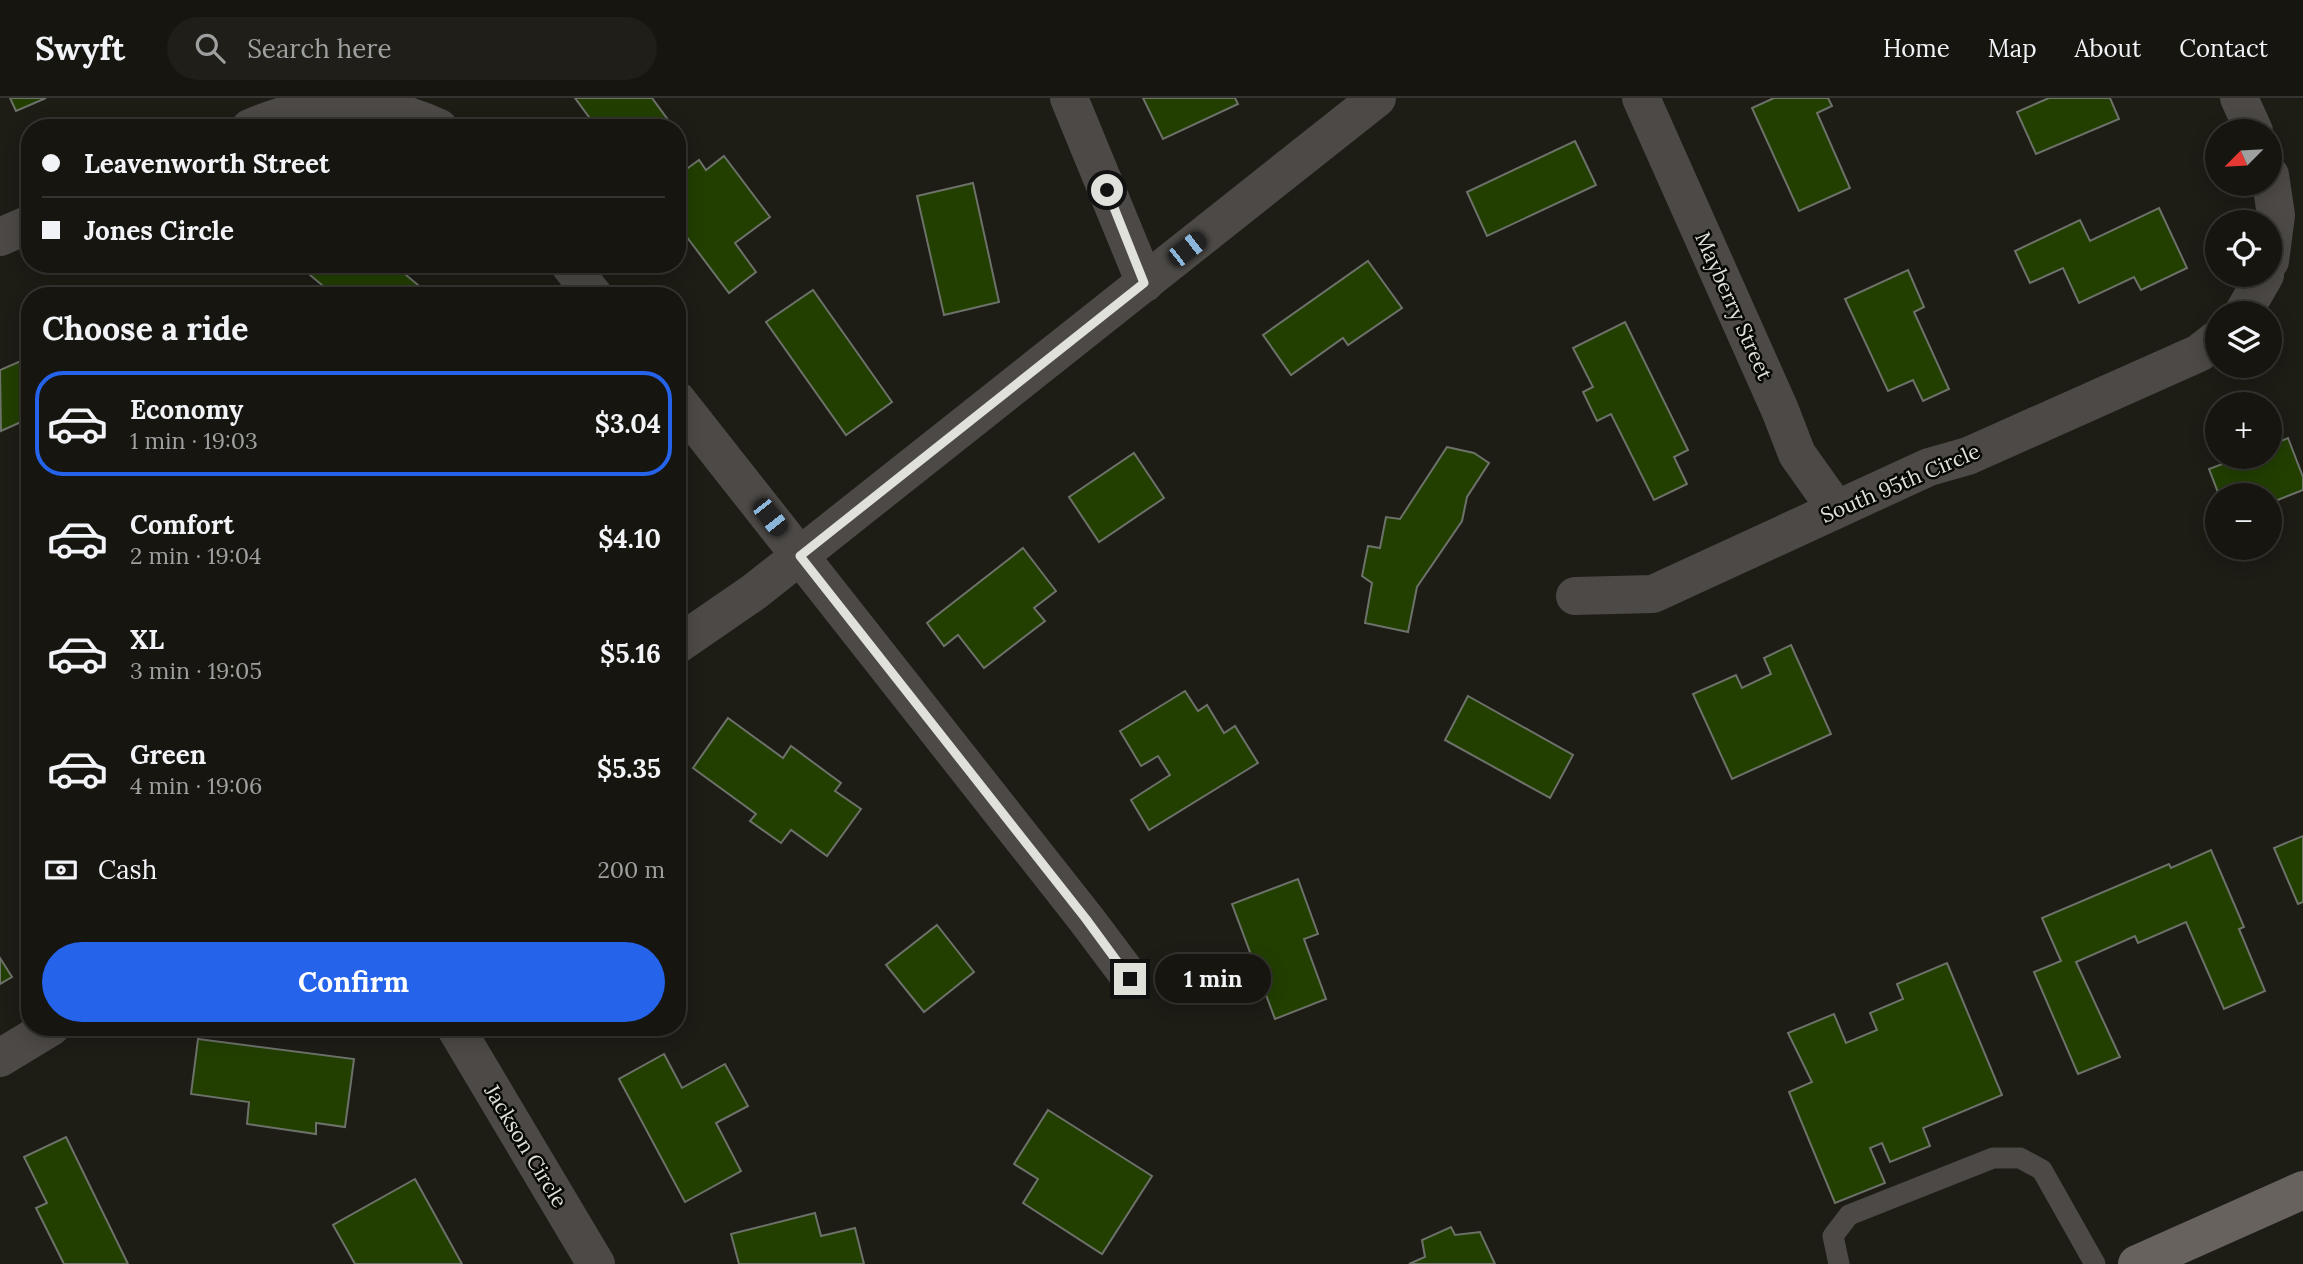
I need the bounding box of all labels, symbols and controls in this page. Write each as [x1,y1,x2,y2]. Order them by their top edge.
search box [167,17,657,80]
text: Swyft [35,27,125,69]
icon: search [191,29,229,67]
text: Search here [247,32,391,65]
text: Home [1883,33,1950,64]
text: Map [1988,33,2037,64]
text: About [2075,33,2141,64]
text: Contact [2179,33,2268,64]
north arrow [2205,119,2282,196]
map controls [2205,119,2282,560]
text: Leavenworth Street [84,147,330,180]
route start [1091,174,1123,206]
button: locate [2205,210,2282,287]
text: Jones Circle [84,214,234,247]
car [1164,228,1211,270]
street label: Mayberry Street [1689,228,1779,385]
button: layers [2205,301,2282,378]
text: Choose a ride [42,308,249,349]
icon: car [46,392,109,455]
button: + [2205,392,2282,469]
text: Economy [130,393,243,426]
text: $3.04 [595,407,661,440]
text: 1 min · 19:03 [130,426,258,455]
street label: South 95th Circle [1816,437,1984,529]
button: − [2205,483,2282,560]
car [749,494,792,540]
icon: car [46,507,109,570]
text: Comfort [130,508,234,541]
text: $4.10 [598,522,661,555]
text: 2 min · 19:04 [130,541,261,570]
icon: car [46,622,109,685]
text: XL [130,623,164,656]
text: $5.16 [600,637,661,670]
text: 3 min · 19:05 [130,656,262,685]
icon: car [46,737,109,800]
text: Green [130,738,206,771]
text: $5.35 [597,752,661,785]
text: 4 min · 19:06 [130,771,262,800]
icon: cash [42,851,80,889]
text: Cash [98,853,157,886]
text: 200 m [597,855,665,884]
button: Confirm [42,942,665,1022]
callout: 1 min [1154,954,1270,1004]
route end [1114,963,1146,995]
text: 1 min [1184,964,1242,993]
street label: Jackson Circle [478,1079,573,1212]

